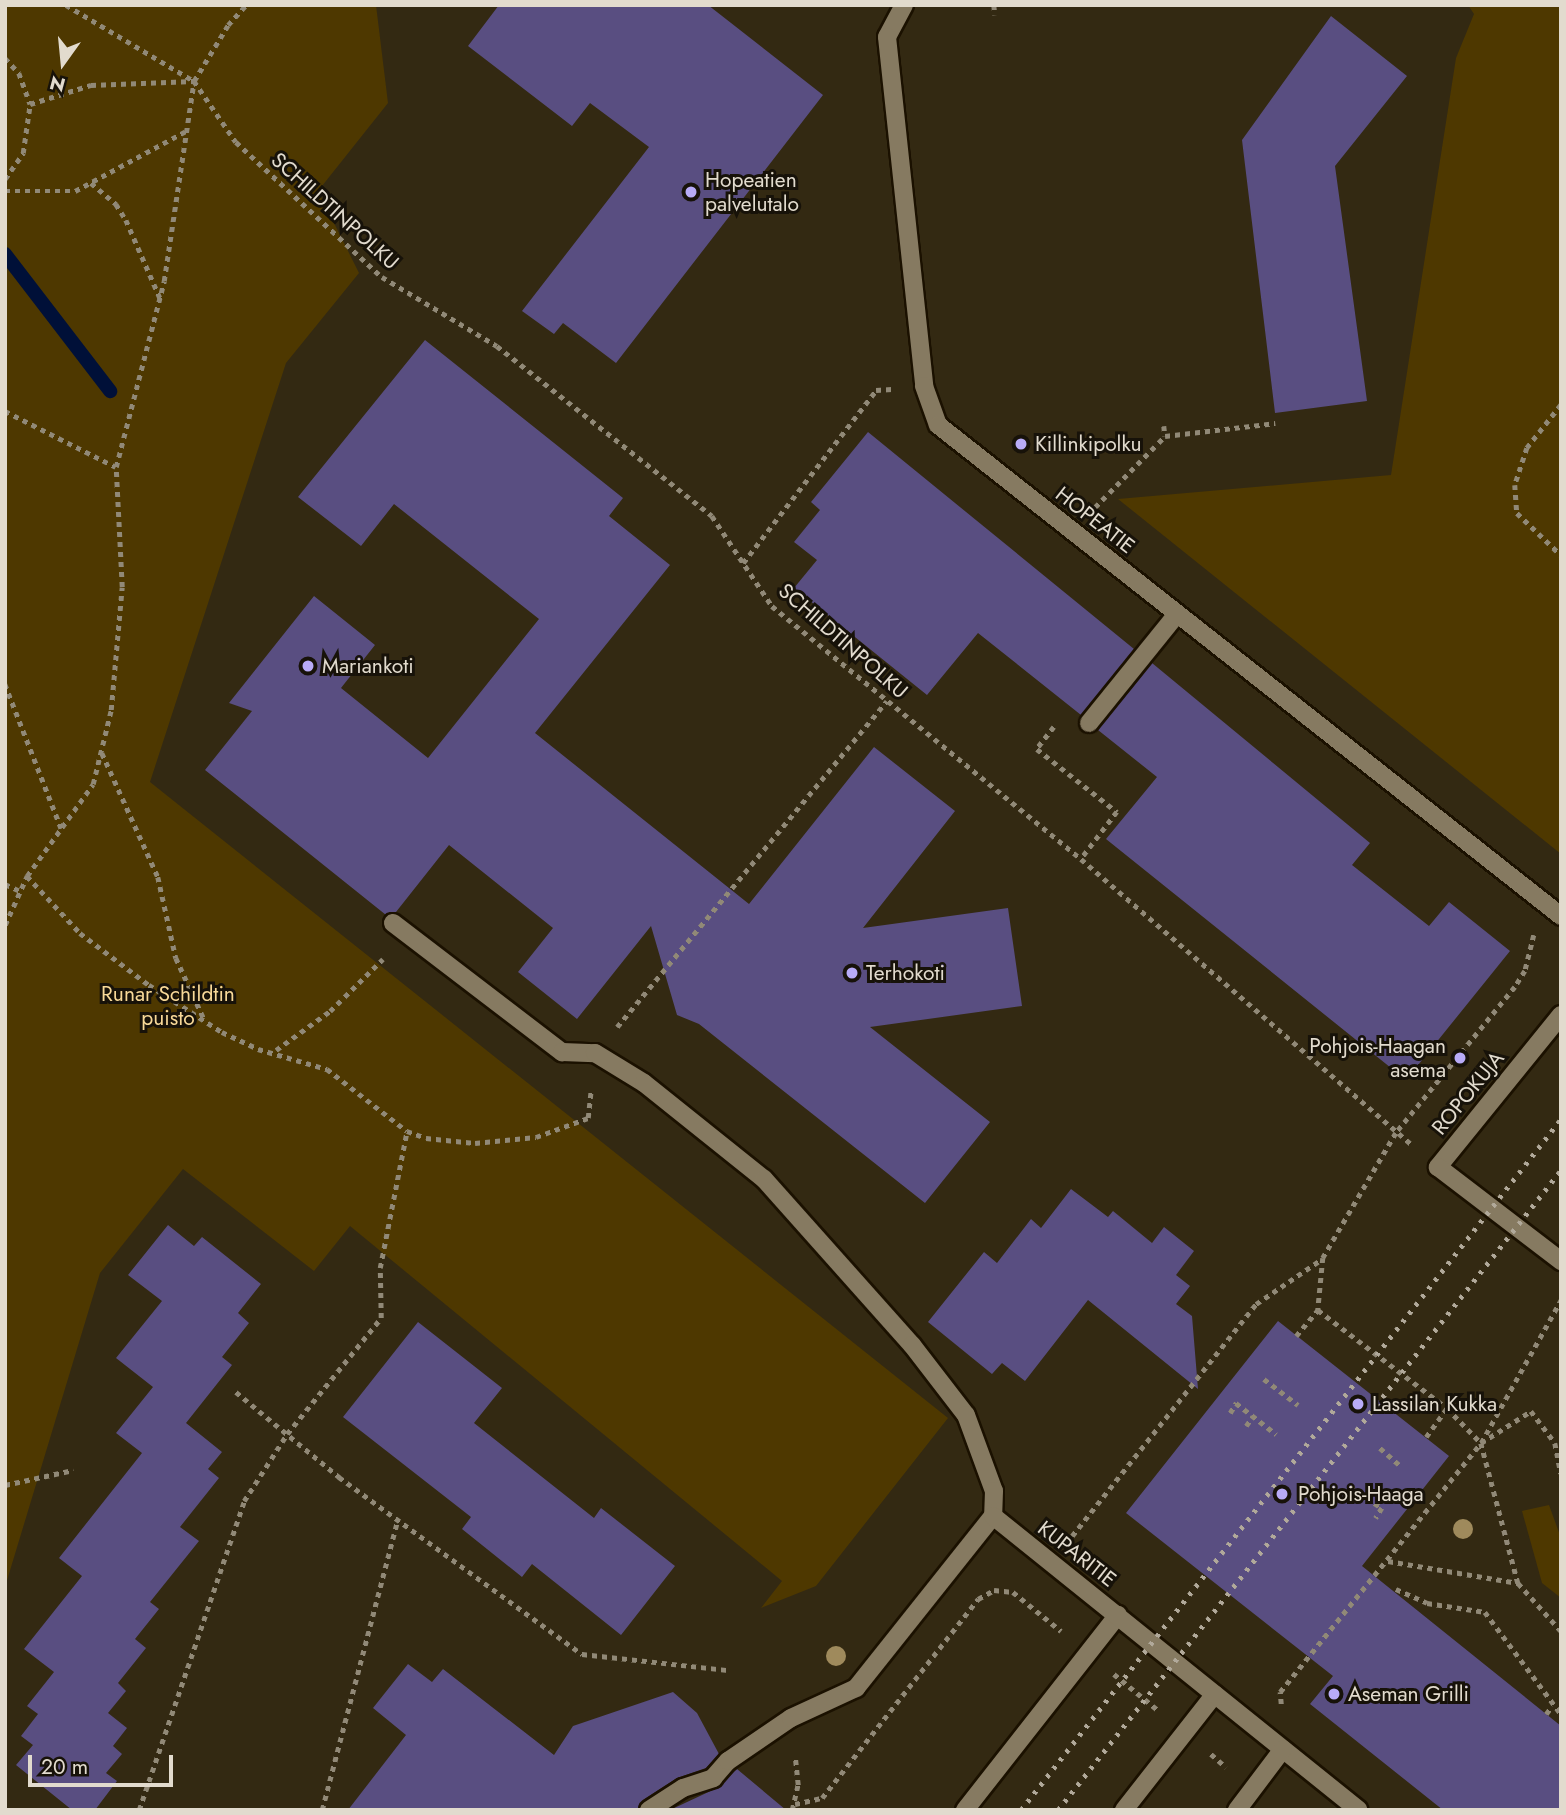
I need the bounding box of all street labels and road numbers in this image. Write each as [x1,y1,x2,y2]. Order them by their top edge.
street label: SCHILDTINPOLKU [266,147,404,275]
street label: HOPEATIE [1050,481,1140,559]
street label: SCHILDTINPOLKU [773,578,913,704]
street label: ROPOKUJA [1427,1046,1509,1140]
street label: KUPARITIE [1033,1516,1121,1592]

